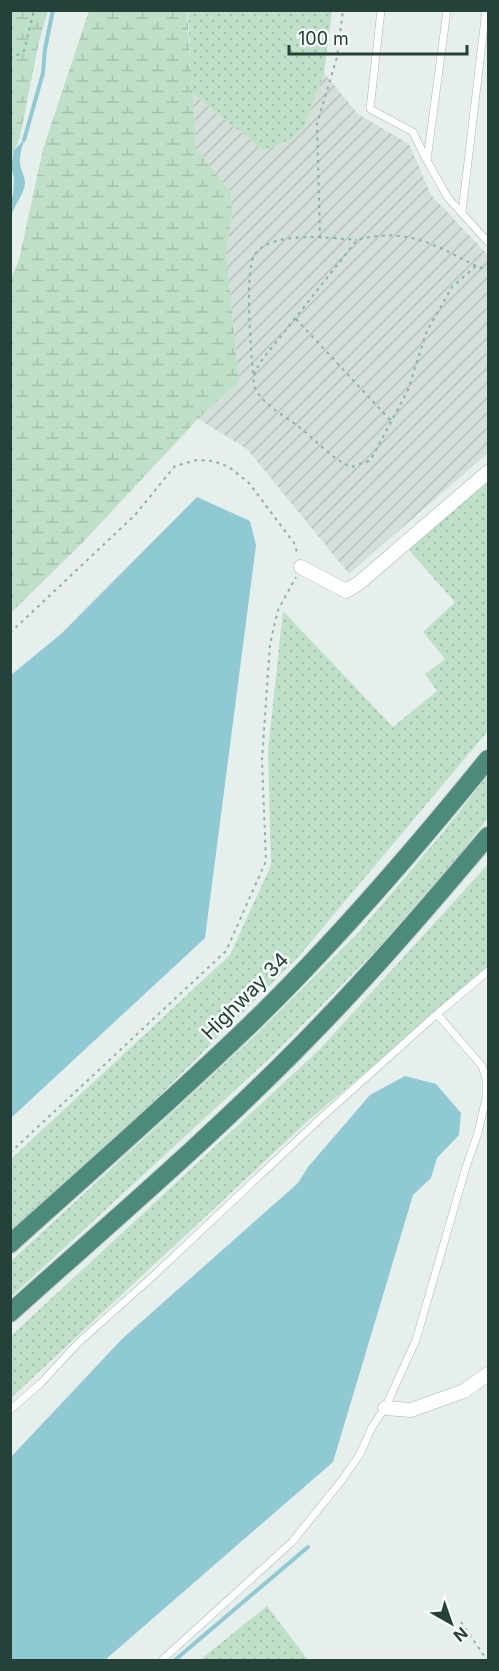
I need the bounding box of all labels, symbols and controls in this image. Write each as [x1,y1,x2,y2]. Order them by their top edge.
scale bar [289,18,468,56]
text: 100 m [298,28,349,49]
street label: Highway 34 [196,947,294,1045]
north arrow [421,1593,481,1653]
text: N [450,1623,472,1646]

